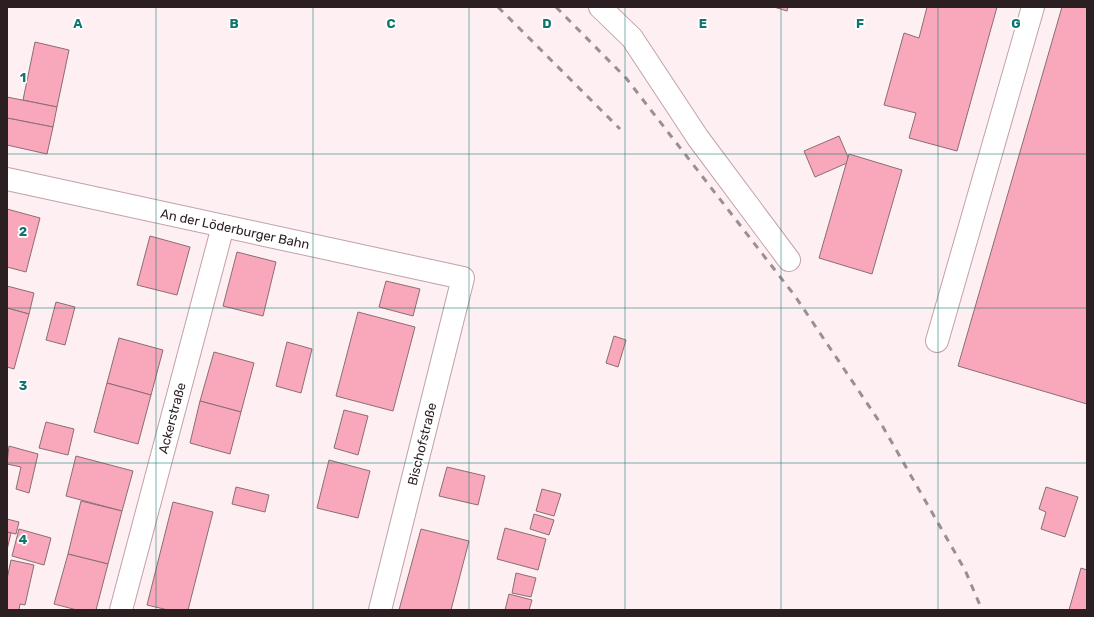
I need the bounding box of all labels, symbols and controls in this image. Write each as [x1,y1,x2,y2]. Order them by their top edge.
text: A [73,16,83,31]
text: B [229,16,239,31]
text: C [386,16,396,31]
text: D [542,16,552,31]
text: E [699,16,707,31]
text: F [856,16,864,31]
text: G [1011,16,1021,31]
text: 1 [20,70,26,85]
street label: An der Löderburger Bahn [159,206,311,253]
text: 2 [19,224,27,239]
text: 3 [19,378,28,393]
street label: Ackerstraße [155,381,189,455]
street label: Bischofstraße [404,401,440,487]
text: 4 [19,532,28,547]

